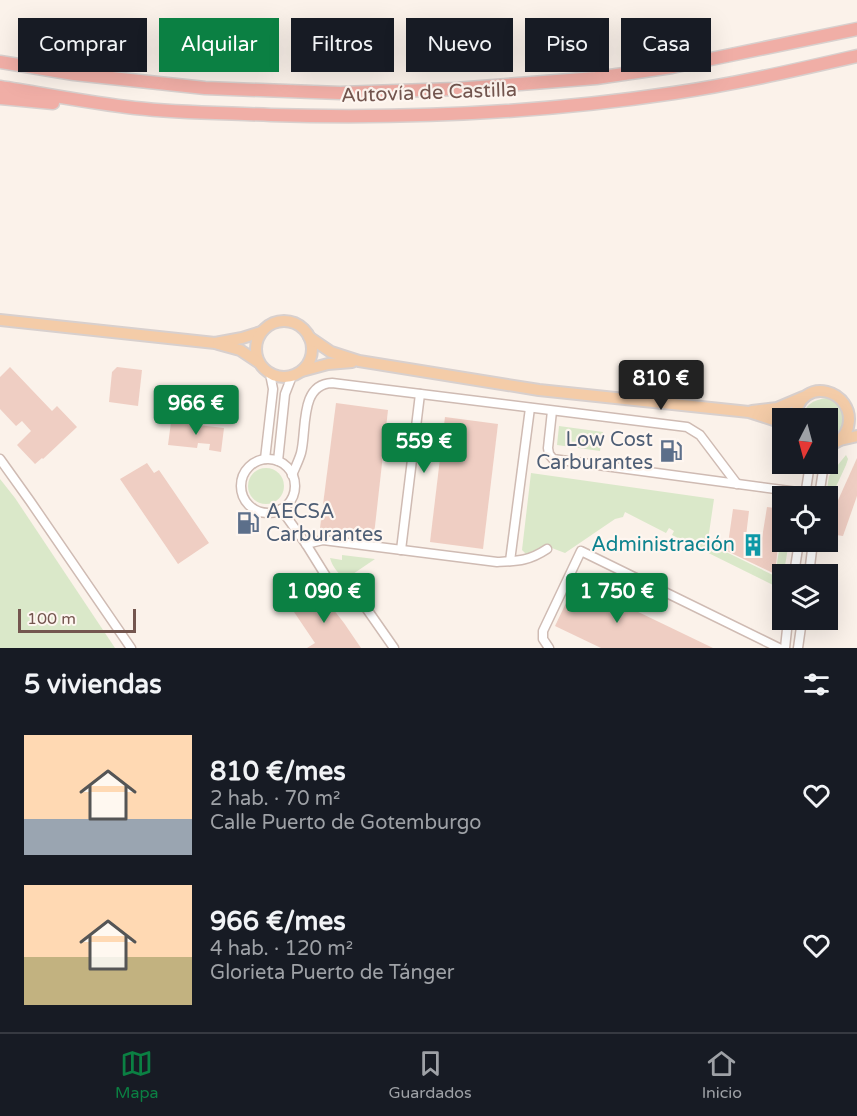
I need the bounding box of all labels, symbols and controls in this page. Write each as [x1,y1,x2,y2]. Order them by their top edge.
chip: Comprar [18,18,147,72]
chip: Alquilar [159,18,279,72]
chip: Filtros [291,18,394,72]
chip: Nuevo [406,18,513,72]
chip: Piso [525,18,609,72]
chip: Casa [621,18,711,72]
street label: Autovía de Castilla [341,78,517,108]
pin: 810 € [619,360,703,411]
text: 810 € [633,367,689,391]
pin: 966 € [154,385,238,436]
text: 966 € [168,392,224,416]
north arrow [772,408,838,474]
map controls [772,408,838,630]
pin: 559 € [382,423,466,474]
place label: Low Cost Carburantes [536,428,653,475]
text: 559 € [396,430,452,454]
fuel station icon: Low Cost Carburantes [658,438,684,464]
button: locate [772,486,838,552]
place label: AECSA Carburantes [266,500,383,547]
fuel station icon: AECSA Carburantes [235,510,261,536]
building icon: Administración [740,532,766,558]
place label: Administración [591,533,735,557]
button: layers [772,564,838,630]
pin: 1 090 € [269,573,379,624]
pin: 1 750 € [562,573,672,624]
text: 1 090 € [287,580,361,604]
text: 1 750 € [580,580,654,604]
scale bar [18,606,136,634]
text: 100 m [27,609,76,629]
icon: filters [800,668,833,701]
text: 5 viviendas [24,669,162,700]
text: 810 €/mes [210,756,346,787]
icon: home [72,759,144,831]
icon: heart [800,779,833,812]
text: 2 hab. · 70 m² [210,787,340,811]
text: Calle Puerto de Gotemburgo [210,811,481,835]
text: 966 €/mes [210,906,346,937]
icon: home [72,909,144,981]
icon: heart [800,929,833,962]
text: 4 hab. · 120 m² [210,937,353,961]
text: Glorieta Puerto de Tánger [210,961,454,985]
tab: Mapa [115,1047,159,1103]
tab: Guardados [388,1047,472,1103]
tab: Inicio [702,1047,742,1103]

